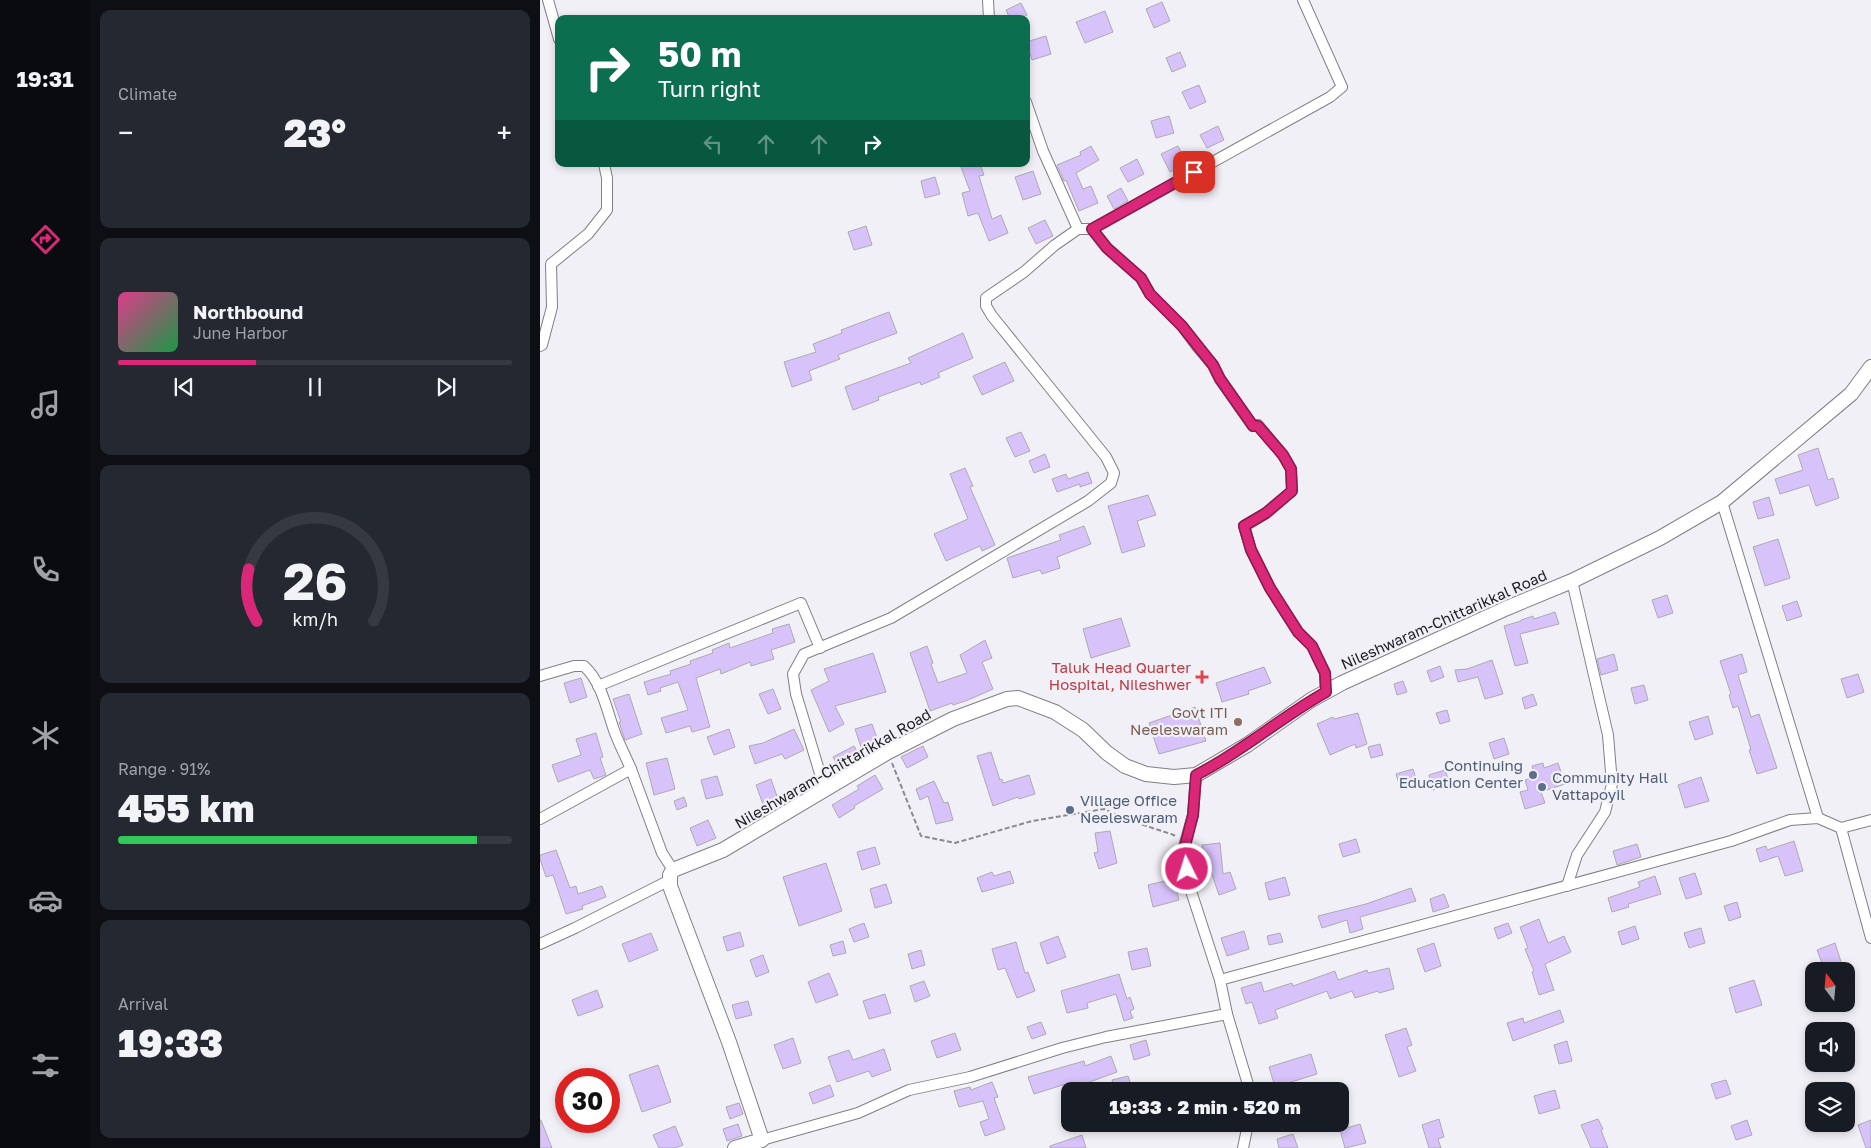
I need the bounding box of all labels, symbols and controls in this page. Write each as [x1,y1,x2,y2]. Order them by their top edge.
text: 50 m [658,33,741,75]
icon: right [575,35,640,100]
text: 19:31 [16,65,74,92]
text: Turn right [658,75,761,102]
text: Climate [118,84,177,104]
text: 23° [284,110,346,155]
text: − [118,116,133,149]
text: + [497,116,512,149]
icon: left [699,130,727,158]
icon: ahead [752,130,780,158]
icon: ahead [805,130,833,158]
icon: right [858,130,886,158]
pin [1173,151,1215,193]
icon: arrive [1180,158,1208,186]
icon: directions [28,222,63,257]
text: Northbound [193,300,303,323]
text: June Harbor [193,323,288,343]
icon: previous [170,373,198,401]
icon: pause [301,373,329,401]
icon: next [432,373,460,401]
icon: music [28,387,63,422]
text: 26 [283,549,347,611]
icon: phone [28,552,63,587]
street label: Nileshwaram-Chittarikkal Road [1338,565,1549,673]
text: km/h [292,608,338,630]
place label: Taluk Head Quarter Hospital, Nileshwer [1049,658,1191,693]
marker: Taluk Head Quarter Hospital, Nileshwer [1195,670,1209,684]
place label: Govt ITI Neeleswaram [1130,703,1228,738]
street label: Nileshwaram-Chittarikkal Road [731,704,934,832]
marker: Govt ITI Neeleswaram [1232,716,1244,728]
icon: climate [28,718,63,753]
place label: Continuing Education Center [1399,756,1523,791]
text: Range · 91% [118,759,210,779]
place label: Community Hall Vattapoyil [1552,768,1668,803]
marker: Continuing Education Center [1527,769,1539,781]
marker: Community Hall Vattapoyil [1536,781,1548,793]
text: 455 km [118,785,255,830]
place label: Village Office Neeleswaram [1080,791,1178,826]
marker: Village Office Neeleswaram [1064,804,1076,816]
position arrow [1160,842,1212,894]
icon: car [28,883,63,918]
north arrow [1805,962,1855,1012]
map controls [1805,962,1855,1132]
text: Arrival [118,994,168,1014]
text: 19:33 [118,1020,223,1065]
button: sound [1805,1022,1855,1072]
icon: filters [28,1048,63,1083]
speed limit sign: 30 [555,1068,620,1133]
button: layers [1805,1082,1855,1132]
text: 19:33 · 2 min · 520 m [1109,1095,1301,1118]

